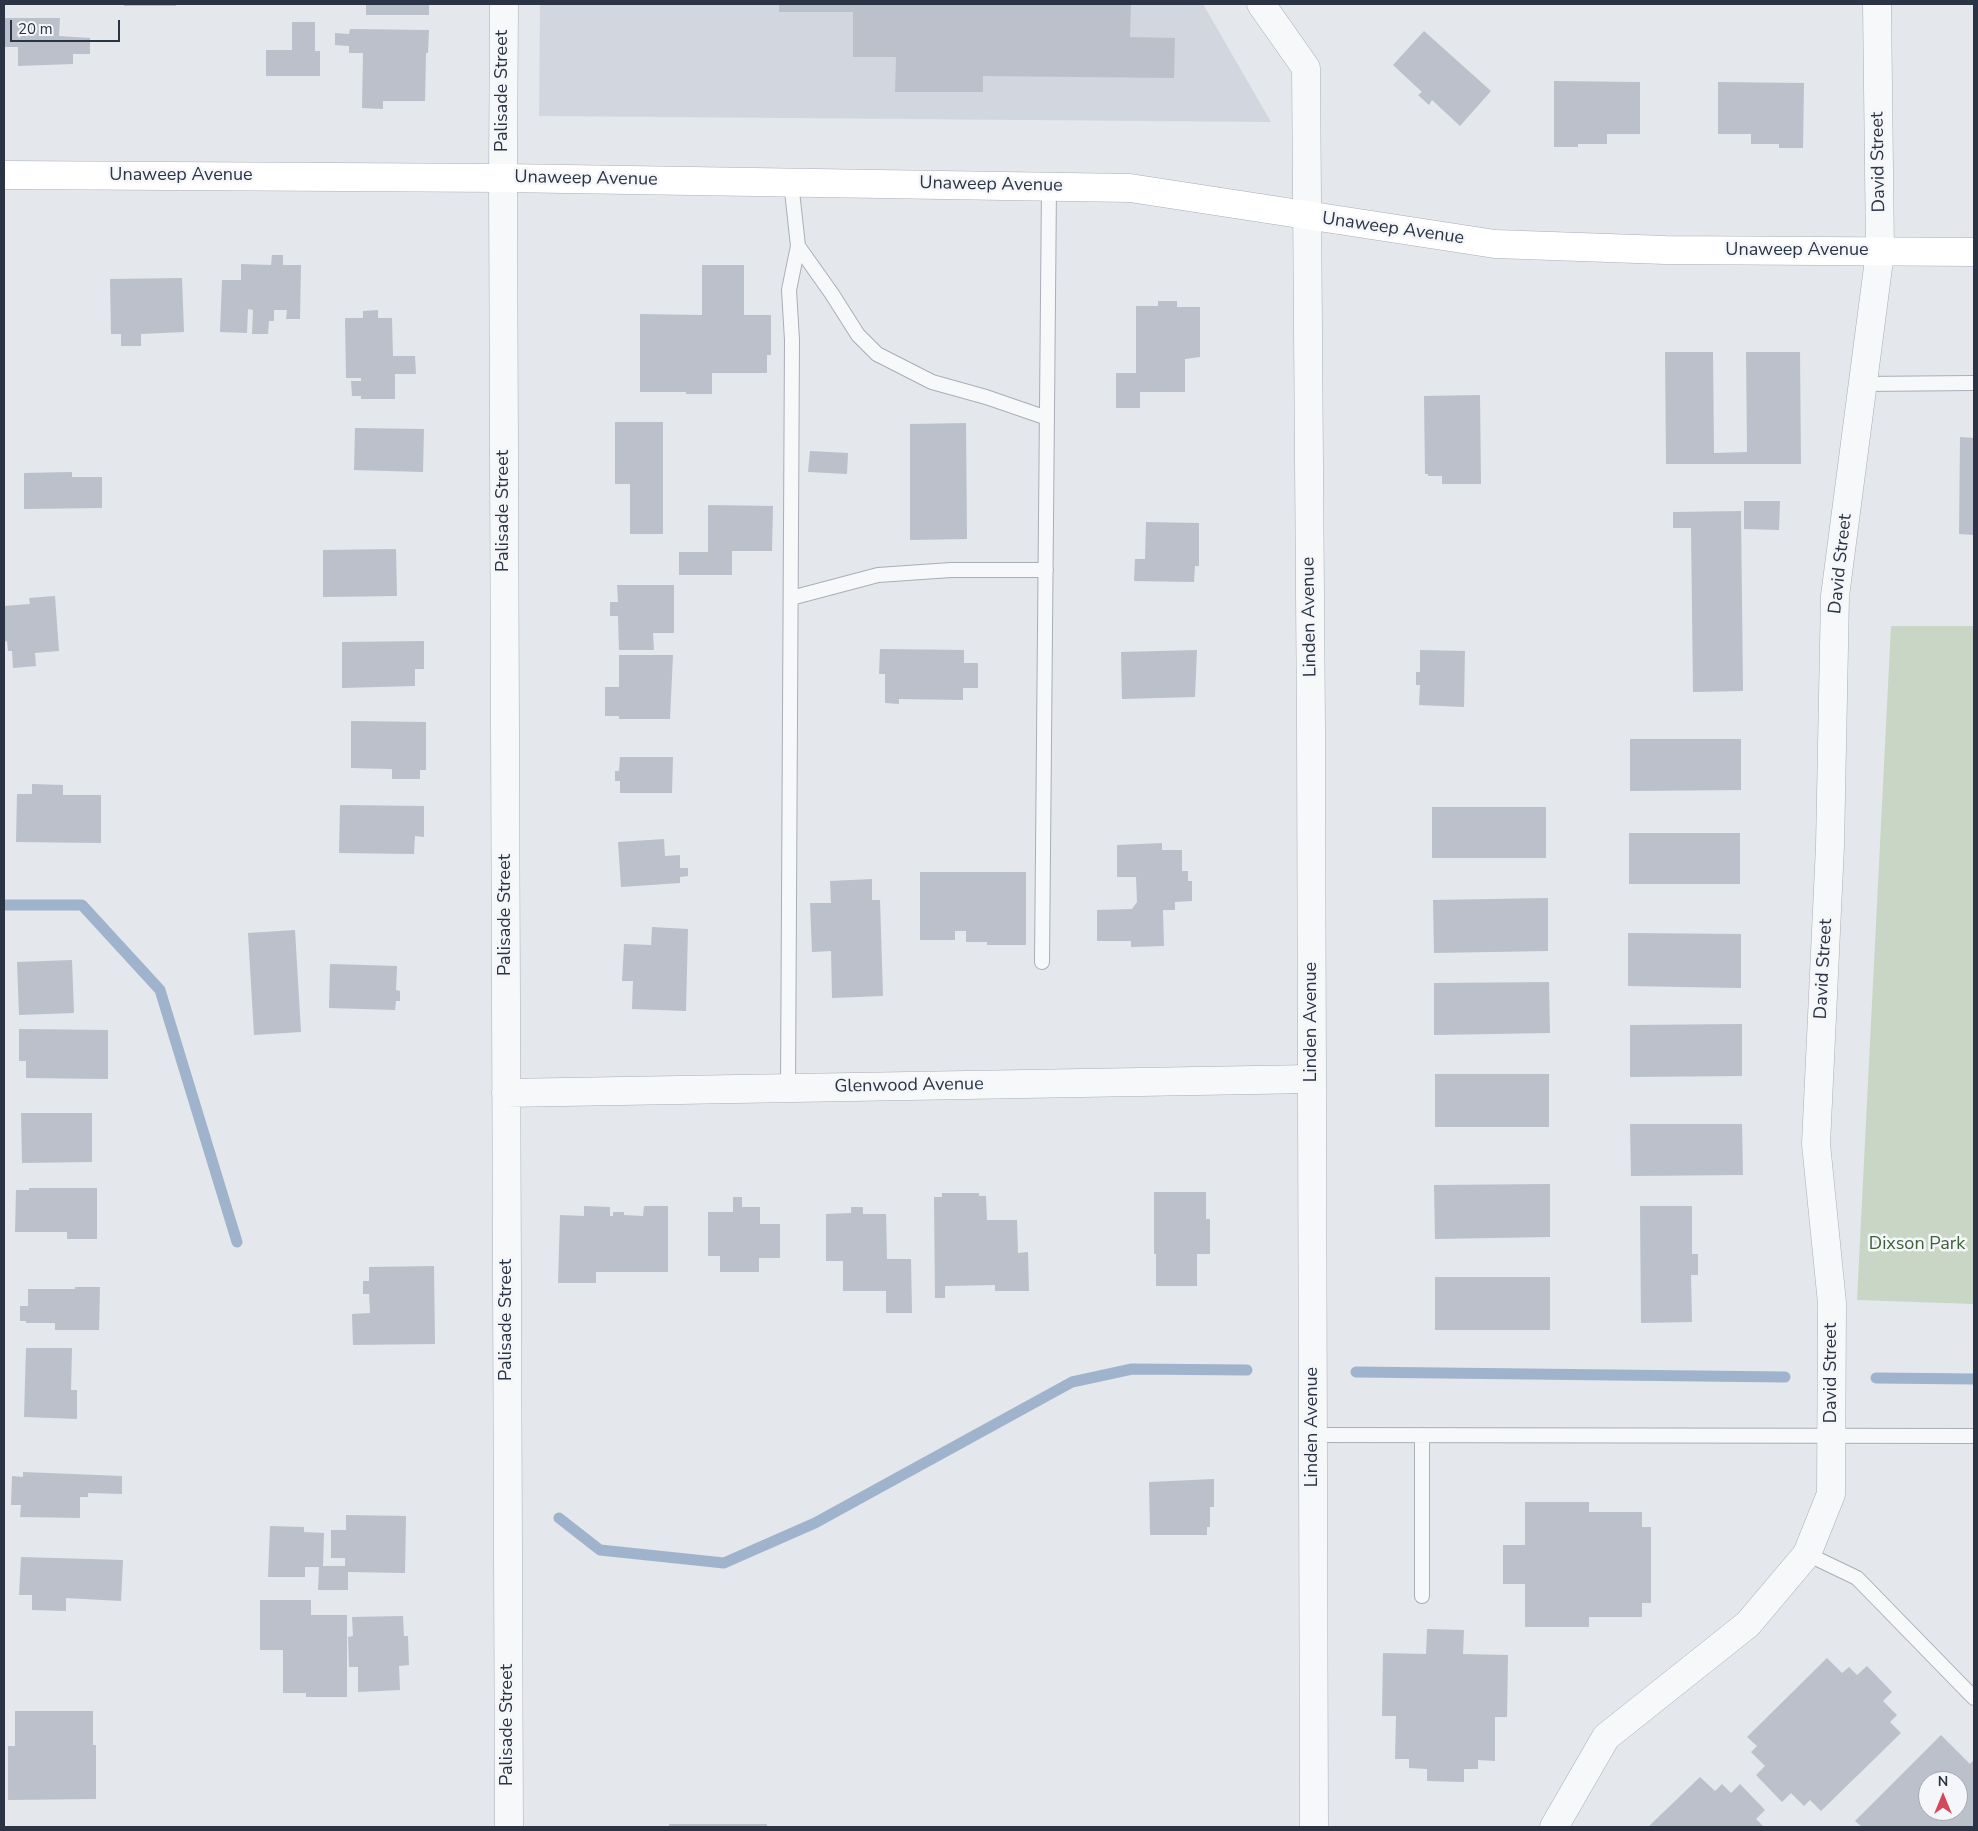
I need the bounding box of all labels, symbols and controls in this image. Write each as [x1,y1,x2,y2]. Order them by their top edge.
scale bar [12,10,122,42]
text: 20 m [18,19,53,39]
street label: Palisade Street [492,30,514,152]
street label: David Street [1867,112,1891,212]
street label: Unaweep Avenue [109,165,253,187]
street label: Unaweep Avenue [514,167,658,191]
street label: Unaweep Avenue [919,173,1063,197]
street label: Unaweep Avenue [1321,208,1465,250]
street label: Unaweep Avenue [1725,240,1869,262]
street label: Palisade Street [493,450,515,572]
street label: David Street [1825,513,1857,615]
street label: Linden Avenue [1298,557,1322,677]
street label: Palisade Street [495,854,517,976]
street label: David Street [1811,918,1837,1020]
street label: Linden Avenue [1301,962,1323,1082]
street label: Glenwood Avenue [834,1074,984,1098]
park label: Dixson Park [1869,1234,1965,1256]
street label: Palisade Street [496,1259,518,1381]
street label: David Street [1821,1323,1843,1423]
street label: Linden Avenue [1302,1367,1324,1487]
street label: Palisade Street [497,1664,519,1786]
north arrow [1918,1771,1968,1821]
text: N [1938,1772,1948,1791]

